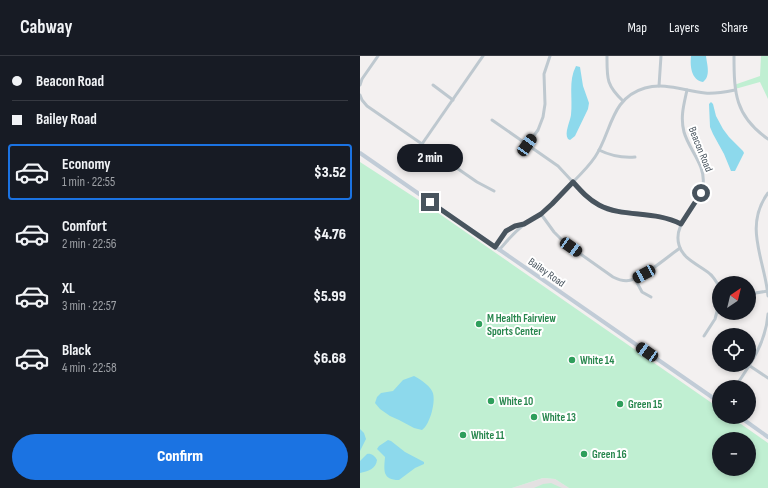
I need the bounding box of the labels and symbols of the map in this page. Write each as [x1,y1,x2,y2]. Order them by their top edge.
street label: Beacon Road [686,125,716,174]
car [515,132,539,158]
callout: 2 min [397,144,463,172]
route start [692,184,710,202]
route end [421,193,439,211]
car [558,235,584,259]
street label: Bailey Road [526,255,568,290]
car [631,263,657,285]
north arrow [712,276,756,320]
place label: M Health Fairview Sports Center [487,312,556,338]
marker: M Health Fairview Sports Center [474,319,484,329]
car [634,340,660,364]
place label: White 14 [580,354,614,367]
marker: White 14 [567,355,577,365]
place label: White 10 [499,395,533,408]
marker: White 10 [486,396,496,406]
place label: Green 15 [628,398,662,411]
marker: Green 15 [615,399,625,409]
place label: White 13 [542,411,576,424]
marker: White 13 [529,412,539,422]
place label: White 11 [471,429,505,442]
marker: White 11 [458,430,468,440]
place label: Green 16 [592,448,627,461]
marker: Green 16 [579,449,589,459]

